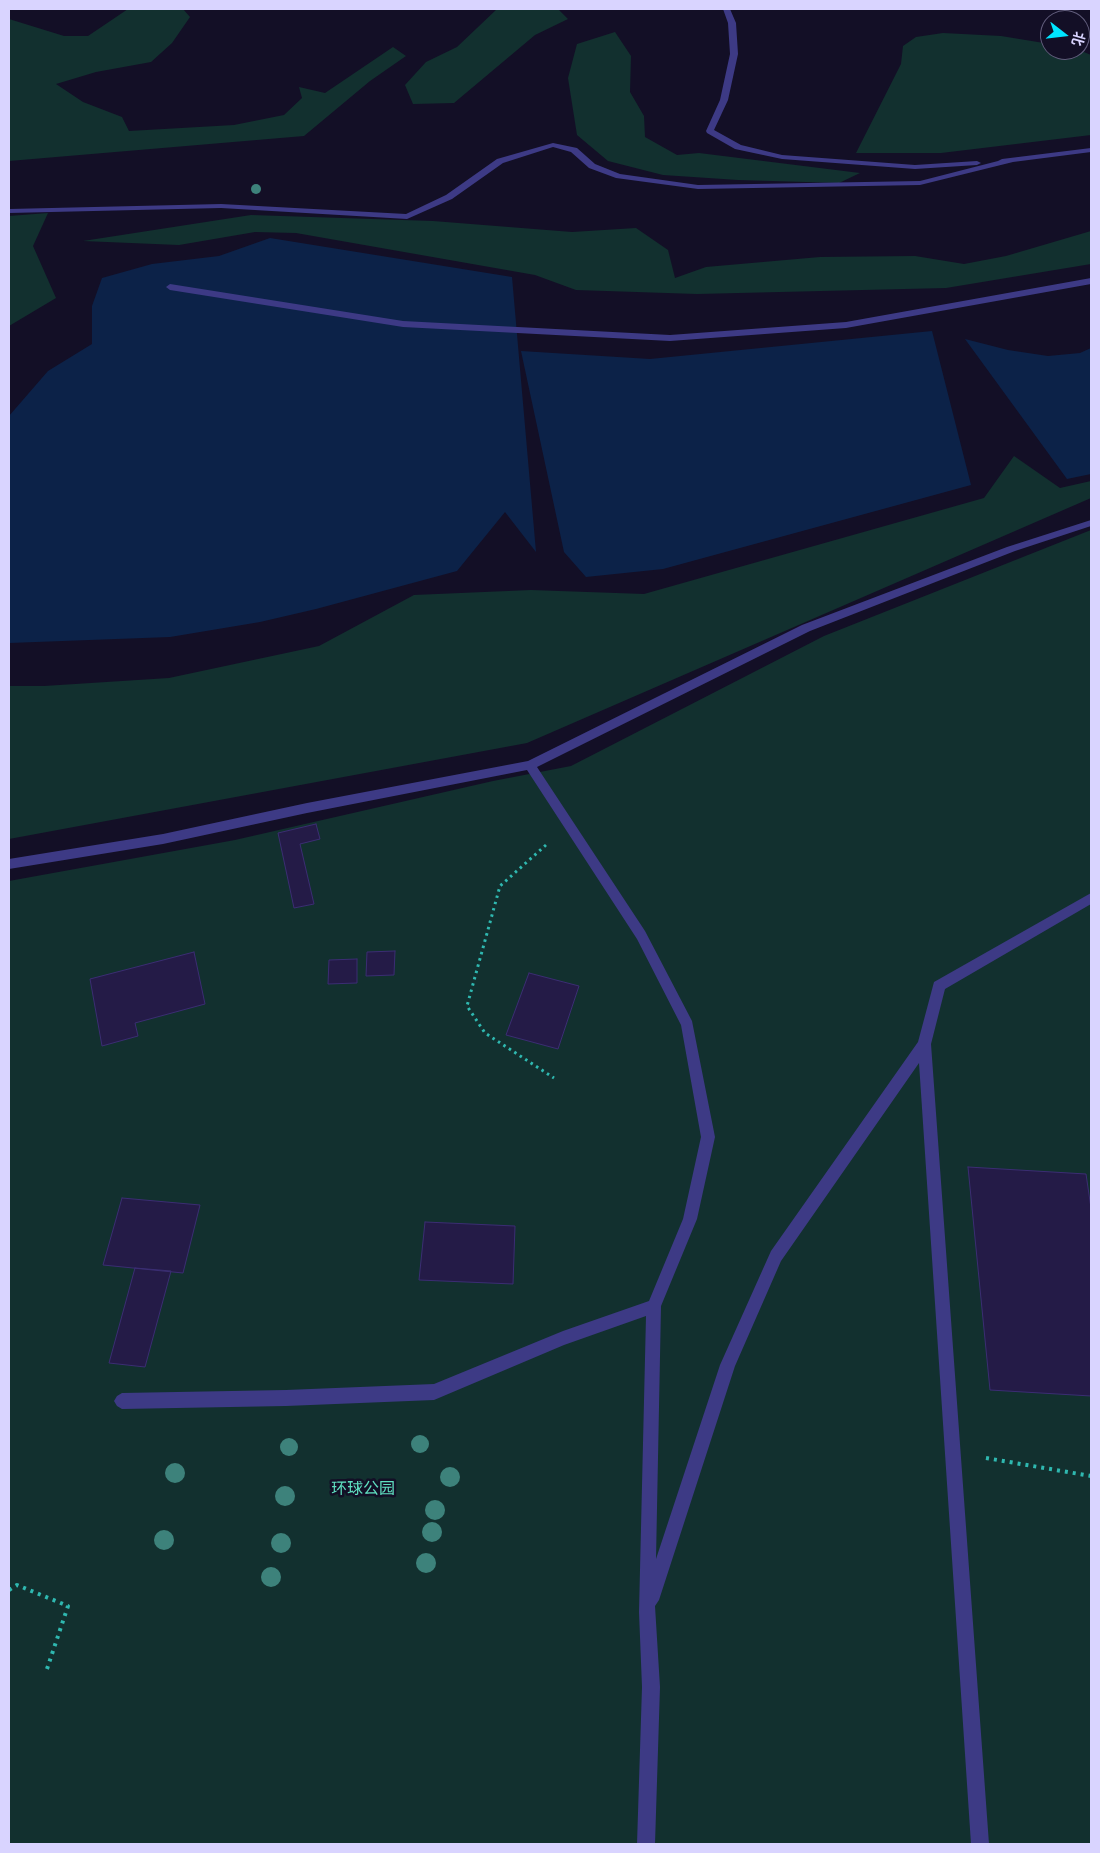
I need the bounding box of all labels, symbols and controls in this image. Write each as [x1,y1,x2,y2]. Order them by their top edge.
north arrow [1040,10,1090,60]
text: 北 [1069,30,1088,48]
park label: 环球公园 [331,1479,395,1499]

